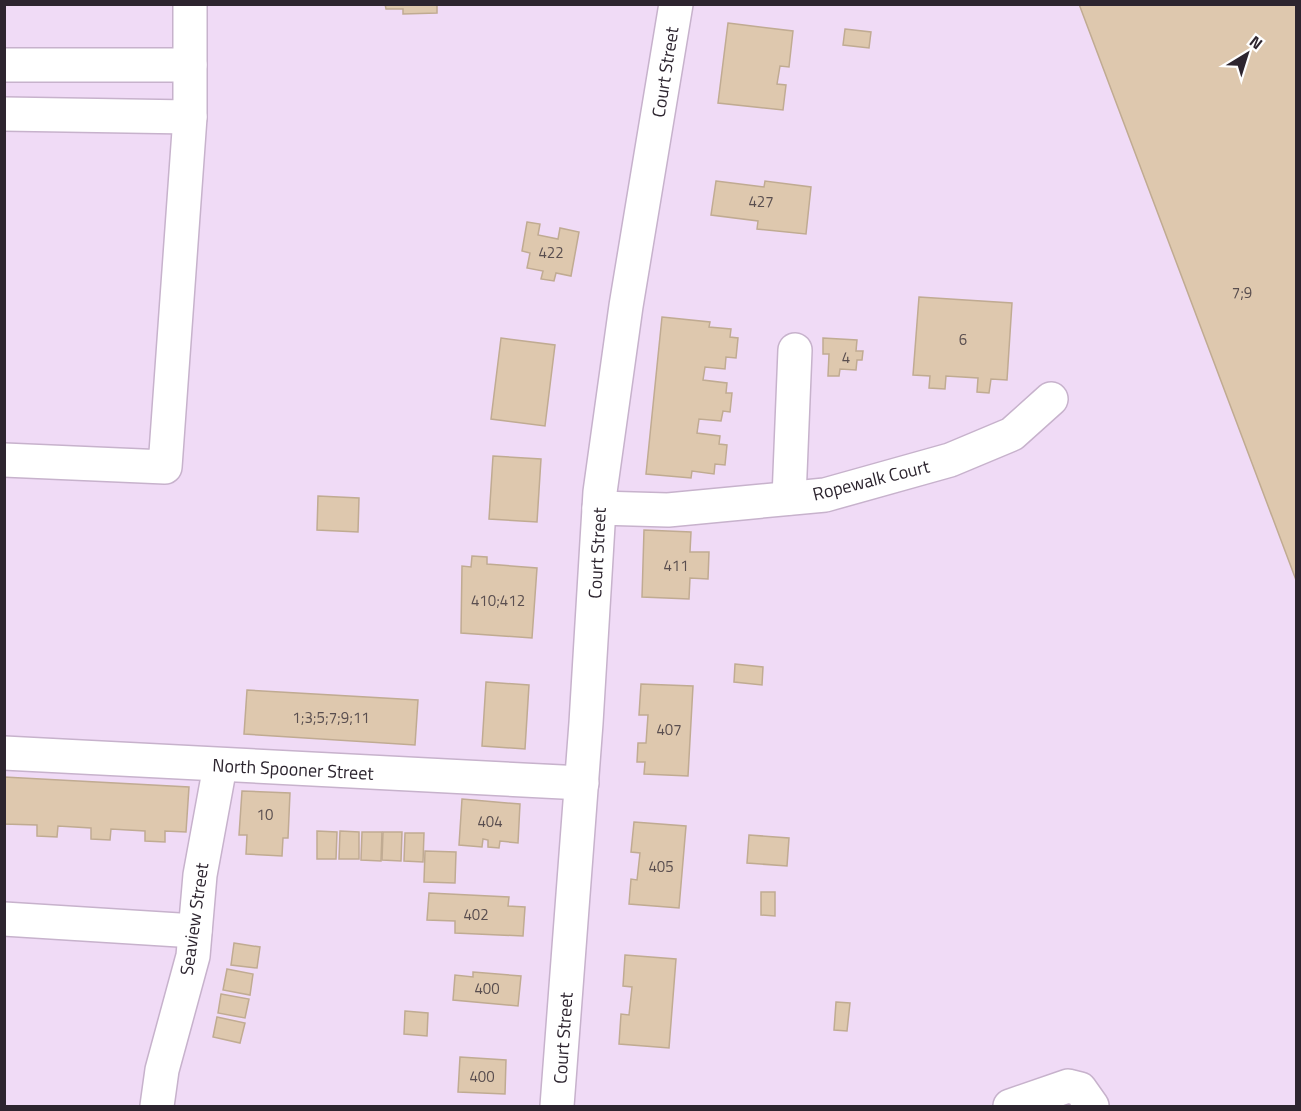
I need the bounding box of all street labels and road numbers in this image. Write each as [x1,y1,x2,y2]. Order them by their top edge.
street label: Court Street [645,24,686,119]
street label: Ropewalk Court [810,452,933,508]
street label: Court Street [581,506,613,599]
street label: North Spooner Street [212,751,375,787]
street label: Seaview Street [173,860,215,977]
street label: Court Street [546,991,580,1085]

